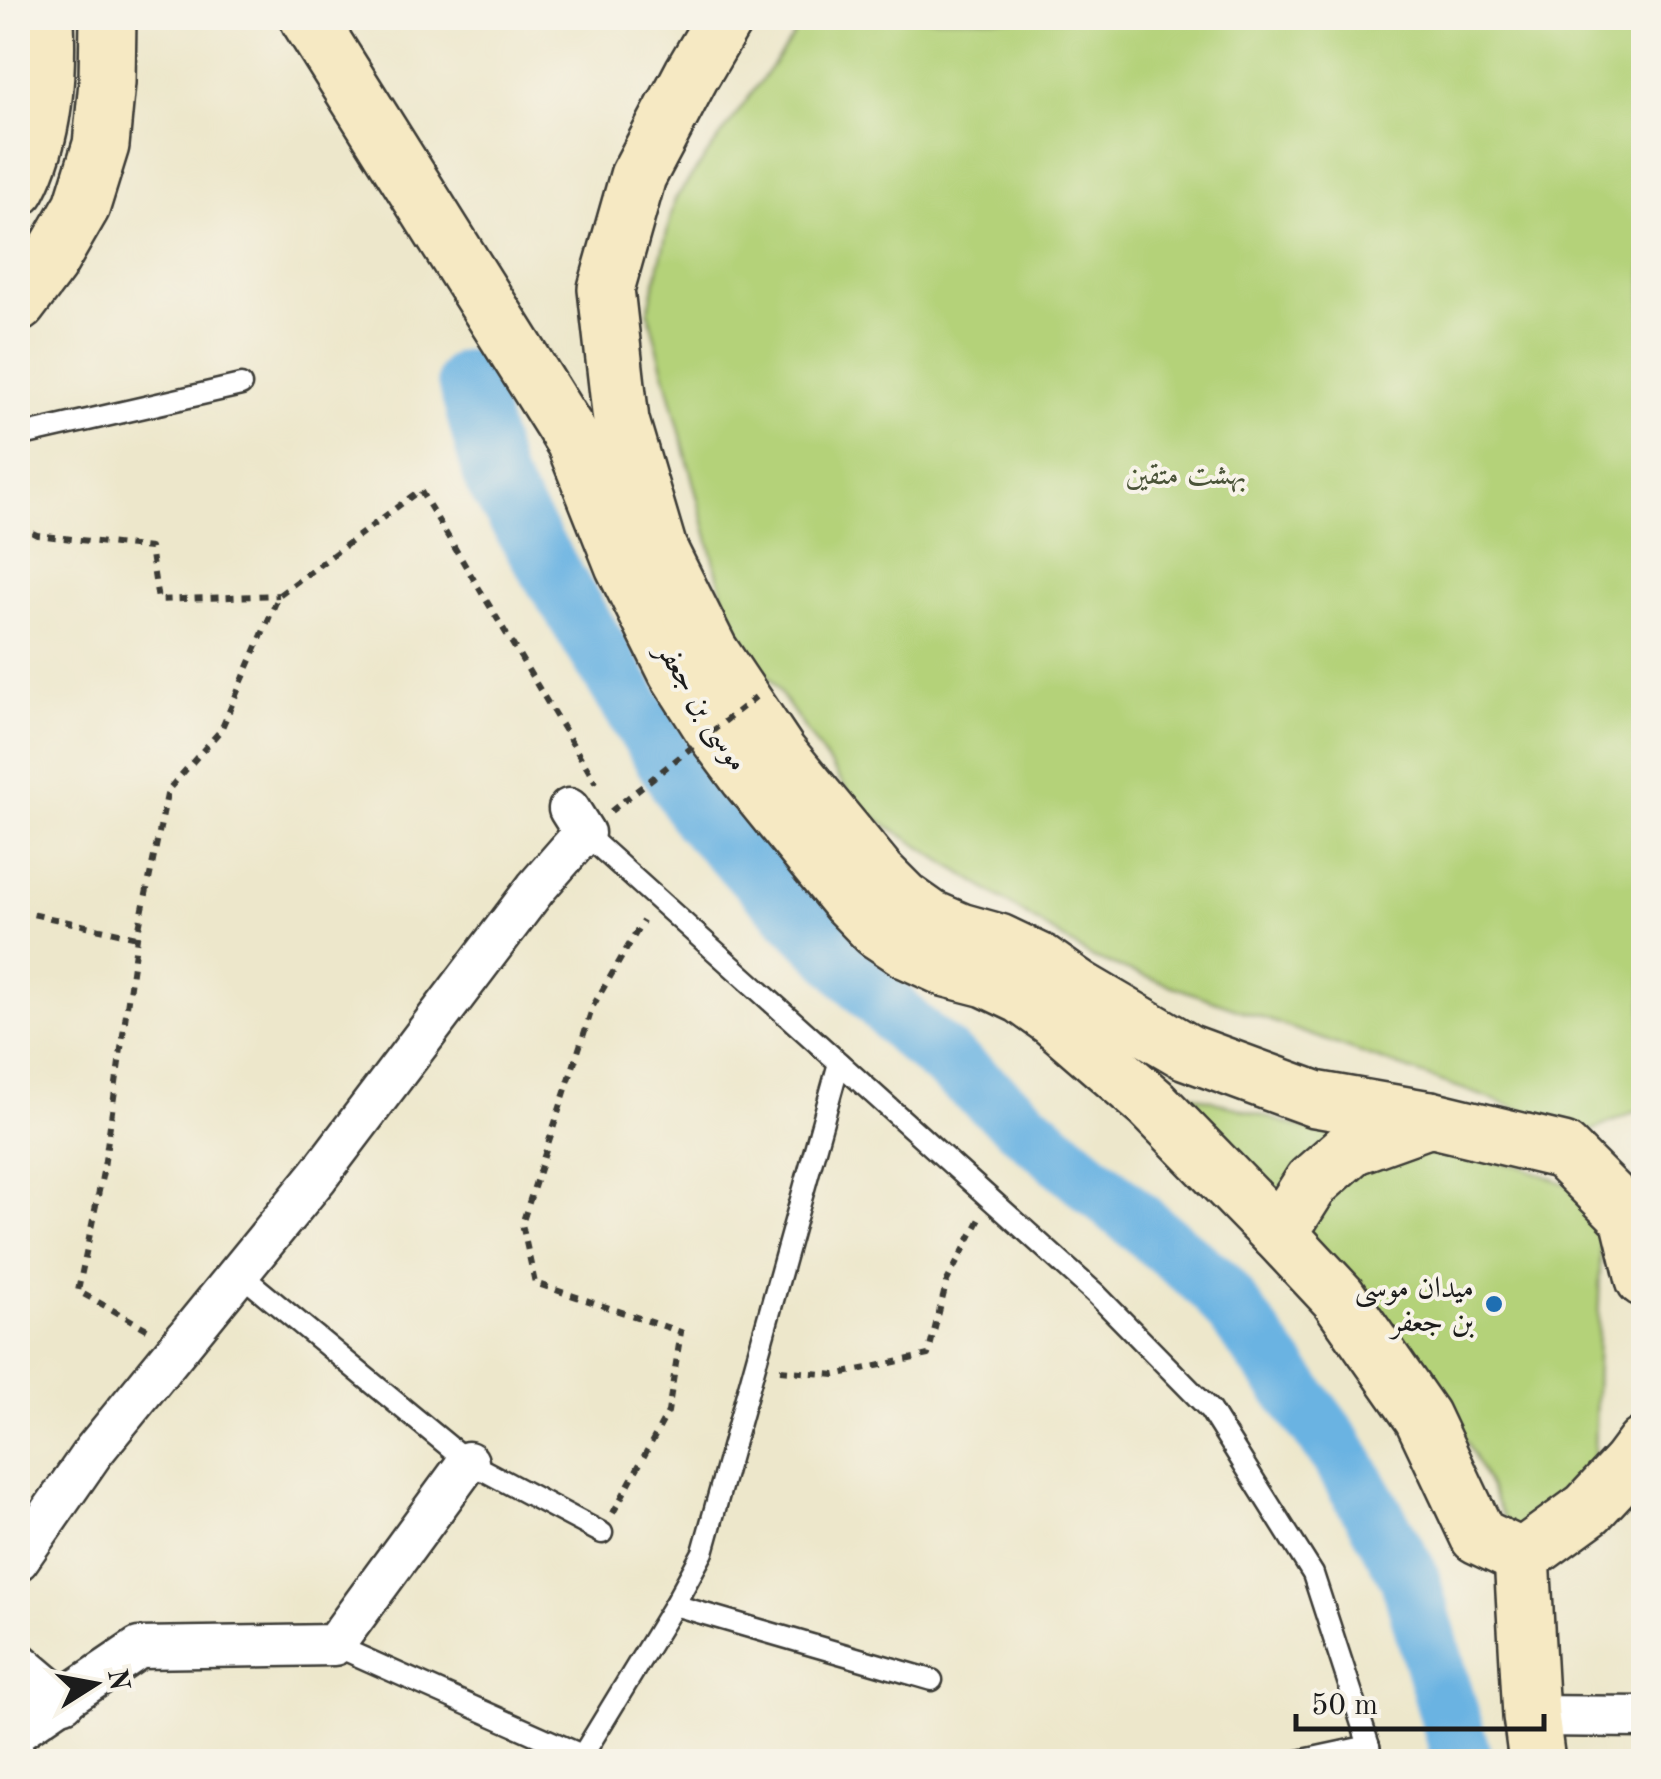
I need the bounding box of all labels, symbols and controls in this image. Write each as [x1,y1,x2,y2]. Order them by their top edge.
park label: بهشت متقین [1126,461,1247,493]
street label: موسی بن جعفر [645,635,753,779]
place label: میدان موسی بن جعفر [1355,1274,1474,1340]
marker: میدان موسی بن جعفر [1483,1293,1505,1315]
north arrow [45,1634,145,1734]
text: N [101,1667,132,1694]
scale bar [1296,1669,1544,1731]
text: 50 m [1311,1691,1378,1721]

